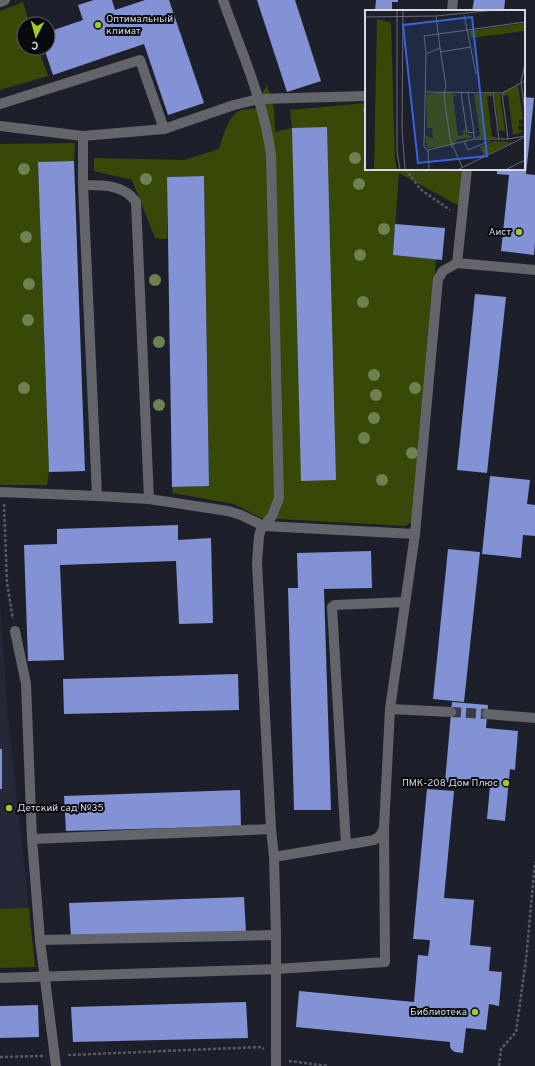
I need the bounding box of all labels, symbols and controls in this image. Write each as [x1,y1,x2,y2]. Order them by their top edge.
inset map [365,10,525,170]
place label: Оптимальный климат [106,13,173,38]
north arrow [16,16,56,56]
marker: Оптимальный климат [93,20,103,30]
text: С [31,38,39,52]
place label: Аист [489,226,511,239]
marker: Аист [514,227,524,237]
place label: ПМК-208 Дом Плюс [402,777,498,790]
marker: ПМК-208 Дом Плюс [501,778,511,788]
place label: Детский сад №35 [17,802,104,815]
marker: Детский сад №35 [4,803,14,813]
place label: Библиотека [410,1006,467,1019]
marker: Библиотека [470,1007,480,1017]

